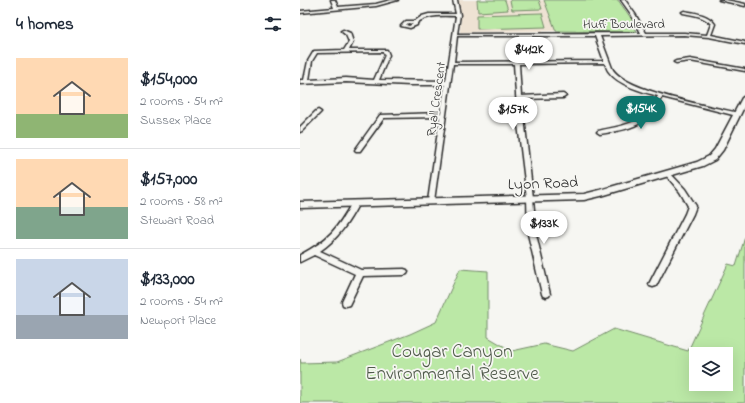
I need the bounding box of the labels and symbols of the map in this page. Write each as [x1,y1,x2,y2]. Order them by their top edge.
street label: Huff Boulevard [583,15,666,34]
pin: $412K [501,37,557,71]
street label: Ryall Crescent [422,60,452,138]
pin: $154K [613,96,669,130]
pin: $157K [485,97,541,131]
street label: Lyon Road [508,171,579,197]
pin: $133K [516,211,572,245]
park label: Cougar Canyon Environmental Reserve [365,339,539,388]

